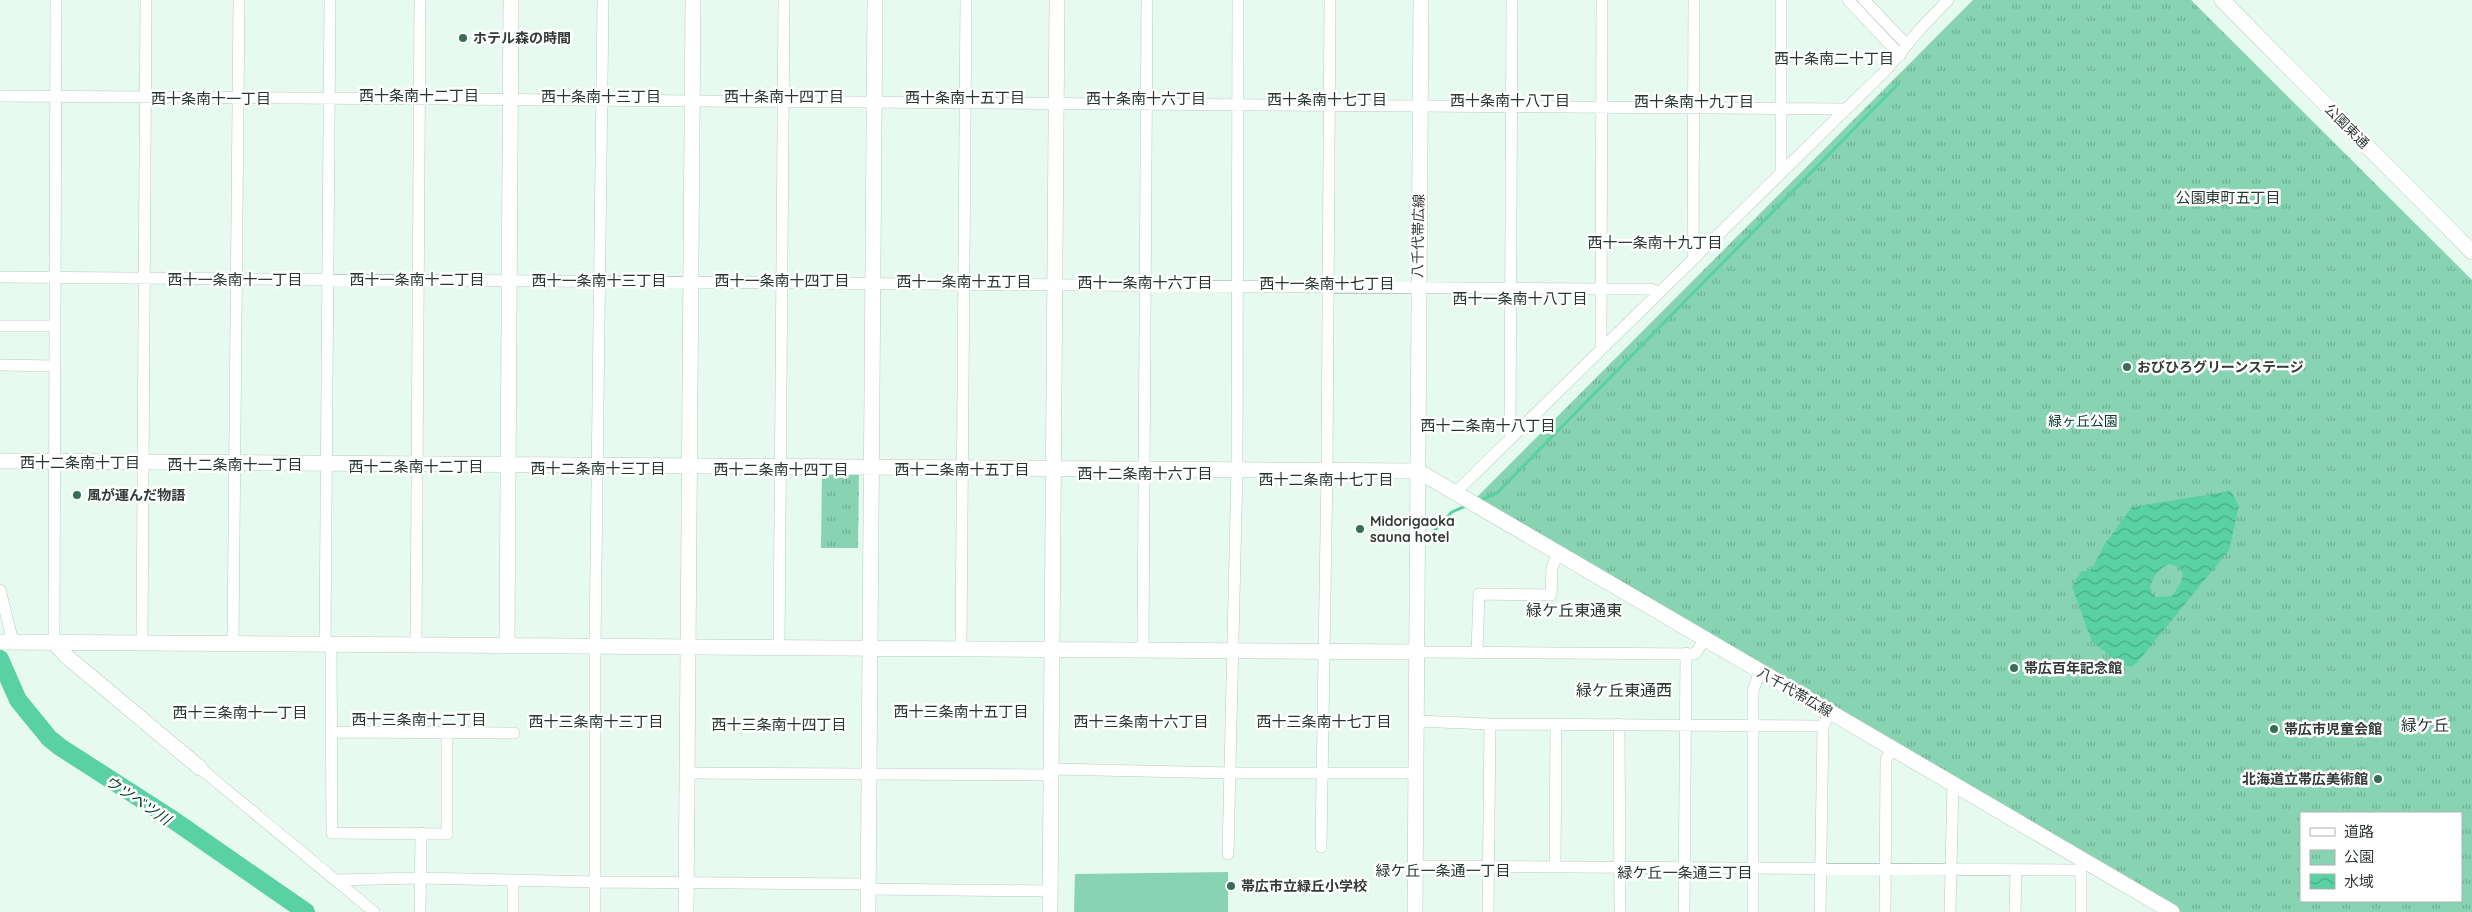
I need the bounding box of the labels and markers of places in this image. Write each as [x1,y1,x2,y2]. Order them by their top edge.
place label: ホテル森の時間 [473,29,571,47]
marker: ホテル森の時間 [457,32,469,44]
place label: おびひろグリーンステージ [2137,358,2304,376]
marker: おびひろグリーンステージ [2121,361,2133,373]
place label: 風が運んだ物語 [87,486,185,504]
marker: 風が運んだ物語 [71,489,83,501]
place label: Midorigaoka sauna hotel [1370,512,1455,546]
marker: Midorigaoka sauna hotel [1354,523,1366,535]
place label: 帯広百年記念館 [2024,659,2122,677]
marker: 帯広百年記念館 [2008,662,2020,674]
place label: 帯広市児童会館 [2284,720,2382,738]
marker: 帯広市児童会館 [2268,723,2280,735]
place label: 北海道立帯広美術館 [2242,770,2368,788]
marker: 北海道立帯広美術館 [2372,773,2384,785]
place label: 帯広市立緑丘小学校 [1241,877,1367,895]
marker: 帯広市立緑丘小学校 [1225,880,1237,892]

